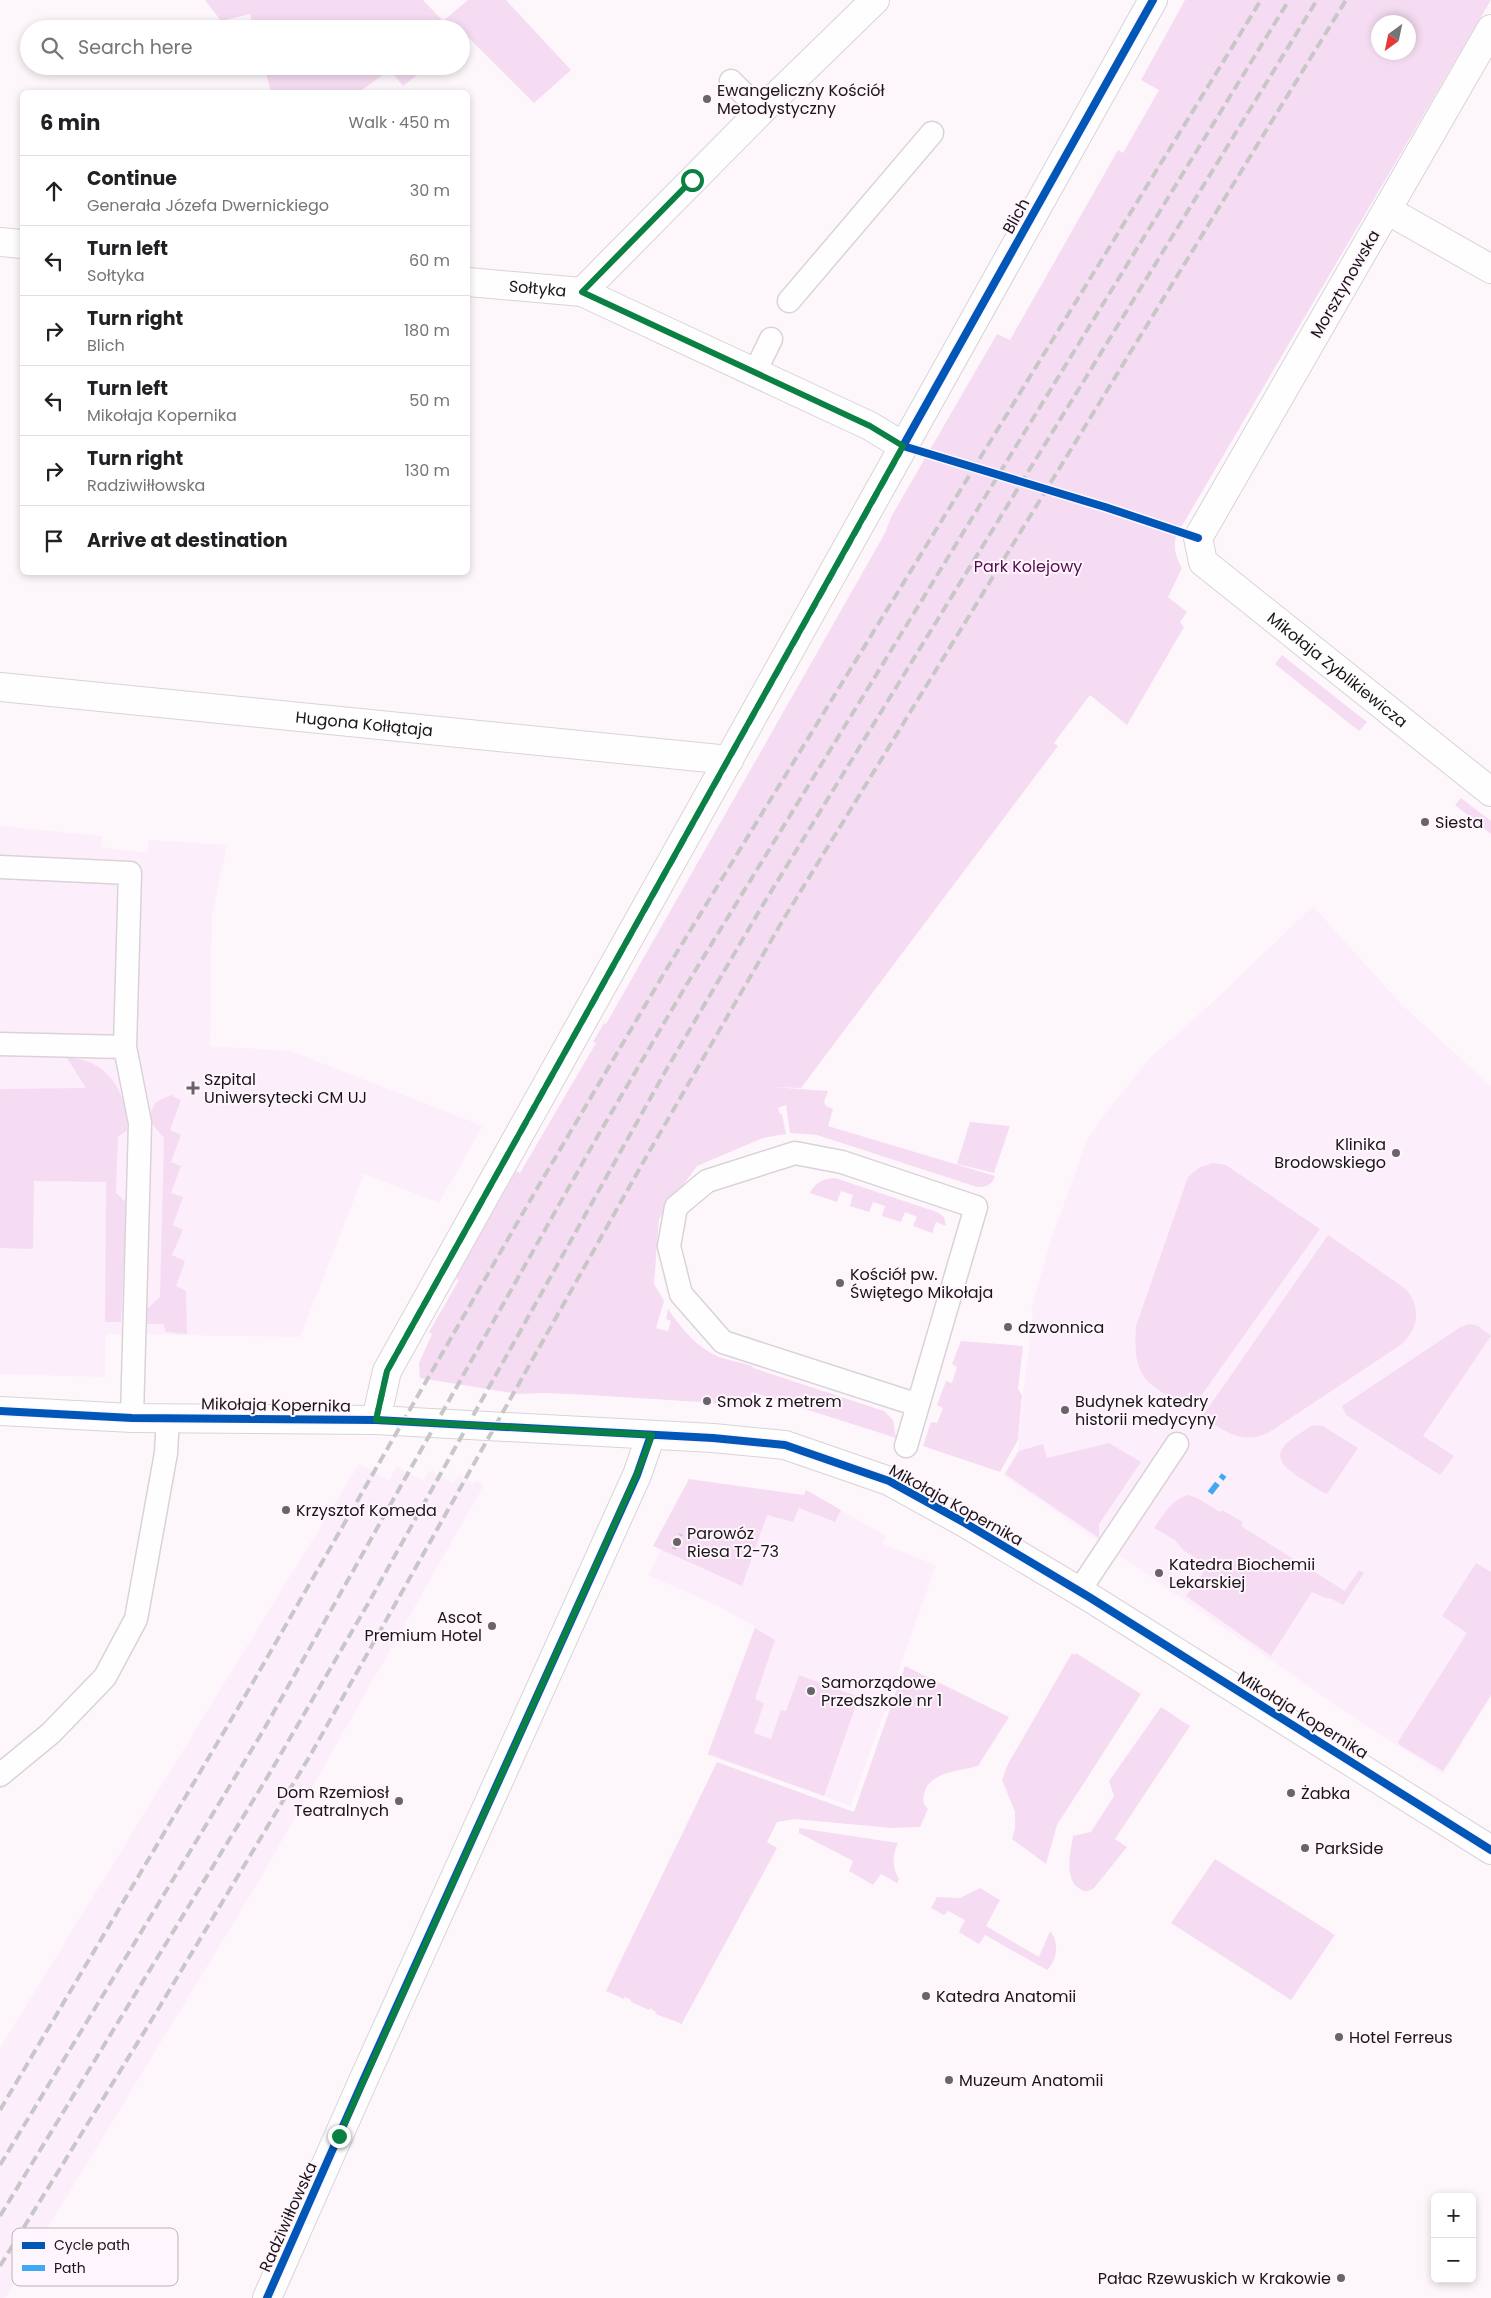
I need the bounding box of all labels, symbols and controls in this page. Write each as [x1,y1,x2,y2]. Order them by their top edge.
north arrow [1371,15,1416,60]
search box [20,20,470,75]
icon: search [38,34,66,62]
text: Search here [78,34,192,61]
place label: Ewangeliczny Kościół Metodystyczny [717,79,885,120]
marker: Ewangeliczny Kościół Metodystyczny [701,93,713,105]
text: 6 min [40,108,100,137]
text: Walk · 450 m [349,111,450,134]
text: Continue [87,165,177,192]
route start [681,169,704,192]
icon: ahead [40,177,68,205]
text: 30 m [410,179,450,202]
text: Generała Józefa Dwernickiego [87,194,329,217]
street label: Blich [997,194,1035,238]
street label: Morsztynowska [1305,226,1385,342]
text: Turn left [87,235,168,262]
icon: left [40,247,68,275]
text: 60 m [409,249,450,272]
text: Sołtyka [87,264,145,287]
street label: Sołtyka [508,274,567,302]
text: Turn right [87,305,183,332]
icon: right [40,317,68,345]
text: 180 m [404,319,450,342]
text: Blich [87,334,125,357]
text: Turn left [87,375,168,402]
icon: left [40,387,68,415]
text: 50 m [409,389,450,412]
text: Mikołaja Kopernika [87,404,237,427]
text: Turn right [87,445,183,472]
icon: right [40,457,68,485]
text: 130 m [405,459,450,482]
text: Radziwiłłowska [87,474,205,497]
icon: arrive [40,527,68,555]
text: Arrive at destination [87,527,288,554]
park label: Park Kolejowy [974,555,1082,578]
street label: Mikołaja Zyblikiewicza [1263,606,1413,733]
street label: Hugona Kołłątaja [294,705,434,742]
place label: Siesta [1435,811,1483,834]
marker: Siesta [1419,816,1431,828]
place label: Szpital Uniwersytecki CM UJ [204,1068,367,1109]
marker: Szpital Uniwersytecki CM UJ [186,1081,200,1095]
place label: Klinika Brodowskiego [1274,1133,1386,1174]
marker: Klinika Brodowskiego [1390,1147,1402,1159]
place label: Kościół pw. Świętego Mikołaja [850,1263,993,1304]
marker: Kościół pw. Świętego Mikołaja [834,1277,846,1289]
place label: dzwonnica [1018,1316,1104,1339]
marker: dzwonnica [1002,1321,1014,1333]
place label: Smok z metrem [717,1390,842,1413]
place label: Budynek katedry historii medycyny [1075,1390,1216,1431]
street label: Mikołaja Kopernika [201,1392,351,1418]
marker: Smok z metrem [701,1395,713,1407]
marker: Budynek katedry historii medycyny [1059,1404,1071,1416]
street label: Mikołaja Kopernika [885,1459,1027,1551]
place label: Krzysztof Komeda [296,1499,437,1522]
marker: Krzysztof Komeda [280,1504,292,1516]
place label: Parowóz Riesa T2-73 [687,1522,779,1563]
marker: Parowóz Riesa T2-73 [671,1536,683,1548]
place label: Katedra Biochemii Lekarskiej [1169,1553,1315,1594]
marker: Katedra Biochemii Lekarskiej [1153,1567,1165,1579]
place label: Ascot Premium Hotel [364,1606,482,1647]
marker: Ascot Premium Hotel [486,1620,498,1632]
street label: Mikołaja Kopernika [1233,1666,1373,1764]
place label: Samorządowe Przedszkole nr 1 [821,1671,942,1712]
marker: Samorządowe Przedszkole nr 1 [805,1685,817,1697]
place label: Dom Rzemiosł Teatralnych [277,1781,389,1822]
place label: Żabka [1301,1782,1350,1805]
marker: Żabka [1285,1787,1297,1799]
marker: Dom Rzemiosł Teatralnych [393,1795,405,1807]
place label: ParkSide [1315,1837,1383,1860]
marker: ParkSide [1299,1842,1311,1854]
place label: Katedra Anatomii [936,1985,1076,2008]
marker: Katedra Anatomii [920,1990,932,2002]
place label: Hotel Ferreus [1349,2026,1453,2049]
marker: Hotel Ferreus [1333,2031,1345,2043]
place label: Muzeum Anatomii [959,2069,1103,2092]
marker: Muzeum Anatomii [943,2074,955,2086]
route end [328,2125,351,2148]
street label: Radziwiłłowska [253,2158,323,2276]
map controls [1431,2193,1476,2283]
button: + [1431,2193,1476,2238]
legend [12,2228,178,2286]
text: Cycle path [54,2235,130,2255]
button: − [1431,2238,1476,2283]
text: Path [54,2258,86,2278]
place label: Pałac Rzewuskich w Krakowie [1098,2267,1331,2290]
marker: Pałac Rzewuskich w Krakowie [1335,2272,1347,2284]

